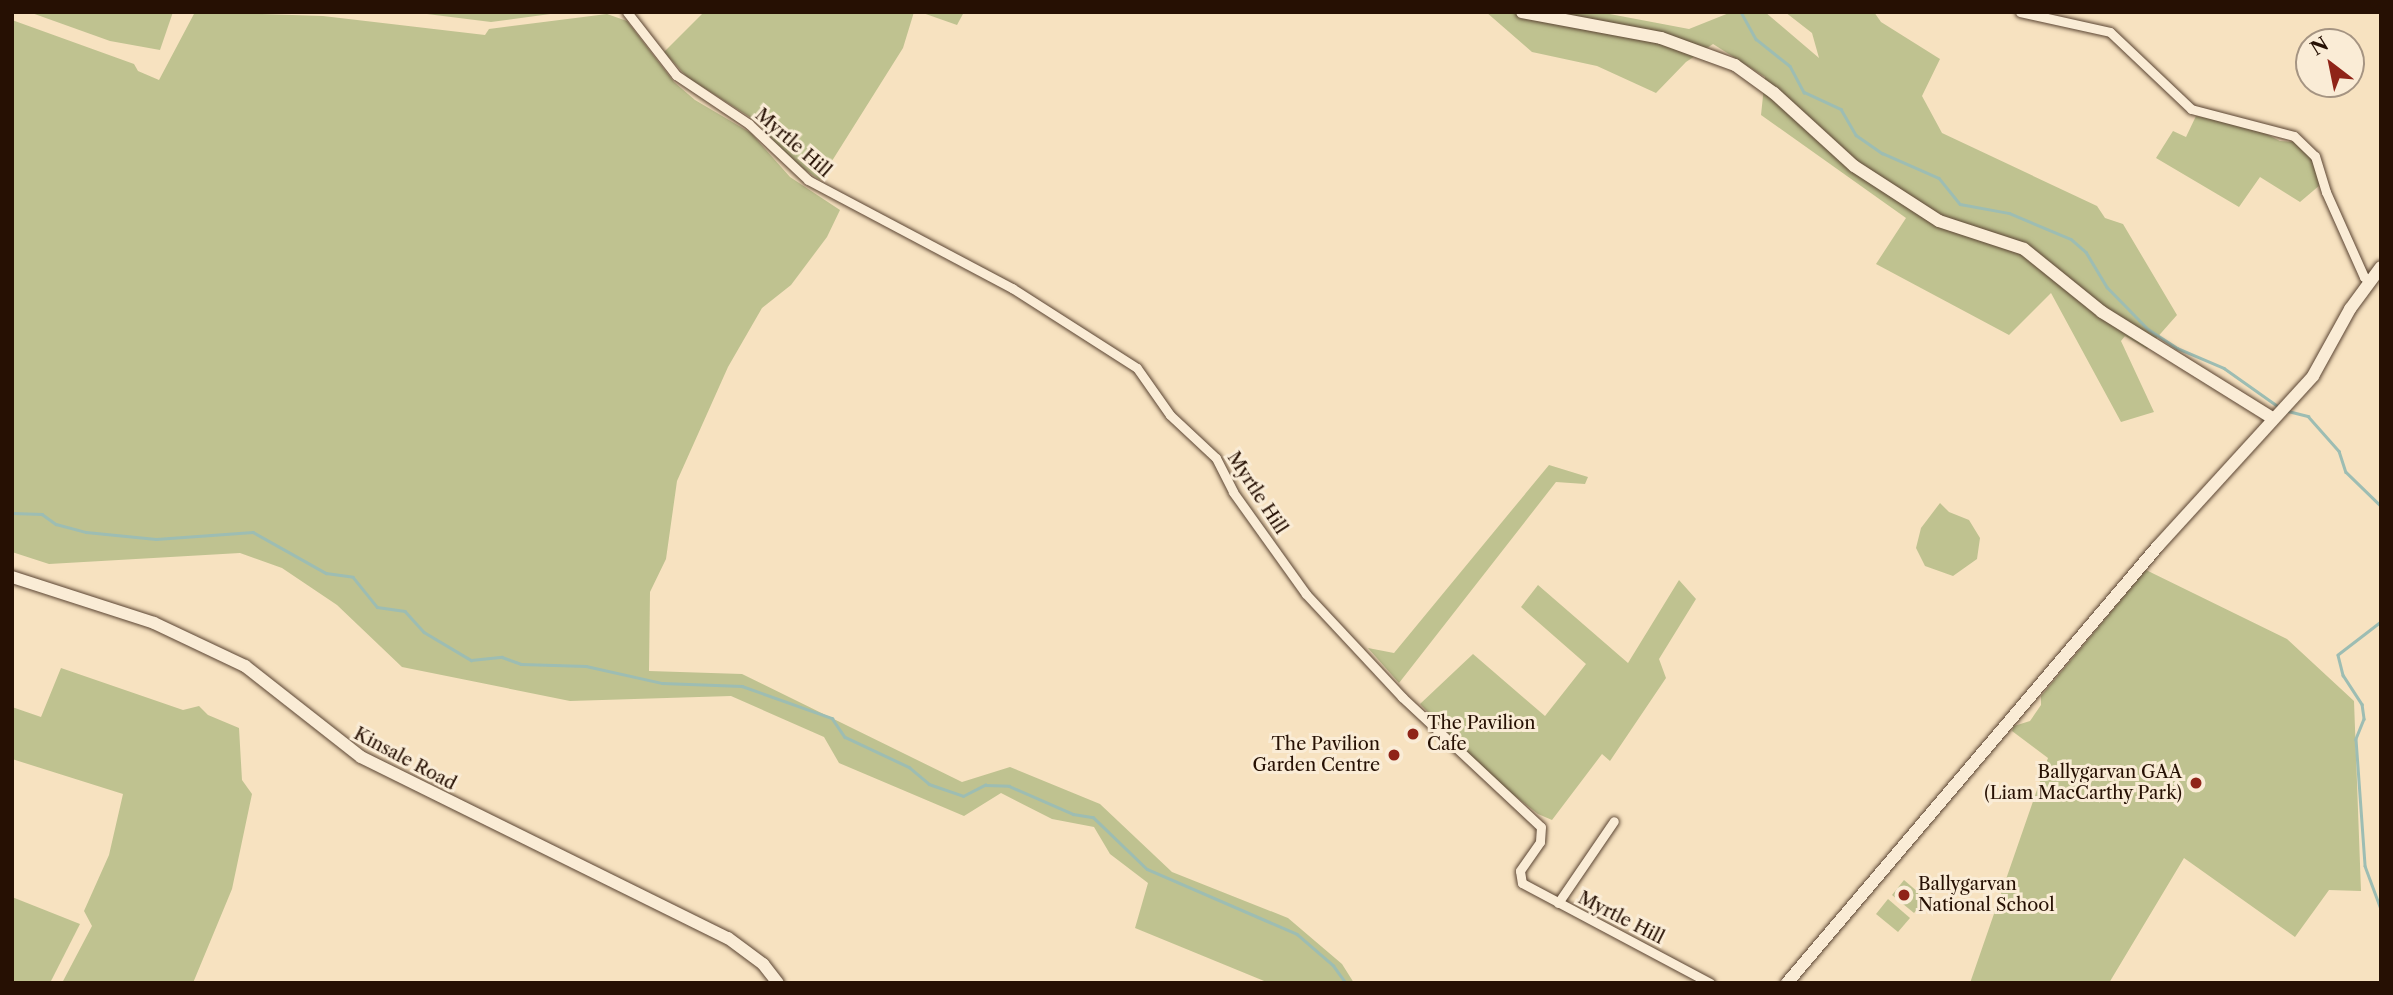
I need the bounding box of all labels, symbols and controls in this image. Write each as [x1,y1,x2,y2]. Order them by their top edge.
north arrow [2295,28,2365,98]
text: N [2307,32,2333,61]
street label: Myrtle Hill [751,104,835,182]
street label: Myrtle Hill [1222,448,1292,538]
place label: The Pavilion Cafe [1427,713,1536,756]
street label: Kinsale Road [350,723,460,795]
marker: The Pavilion Cafe [1405,726,1421,742]
place label: The Pavilion Garden Centre [1253,734,1380,776]
marker: The Pavilion Garden Centre [1386,747,1402,763]
place label: Ballygarvan GAA (Liam MacCarthy Park) [1984,762,2182,804]
marker: Ballygarvan GAA (Liam MacCarthy Park) [2188,775,2204,791]
place label: Ballygarvan National School [1918,874,2055,917]
street label: Myrtle Hill [1574,887,1668,949]
marker: Ballygarvan National School [1896,887,1912,903]

